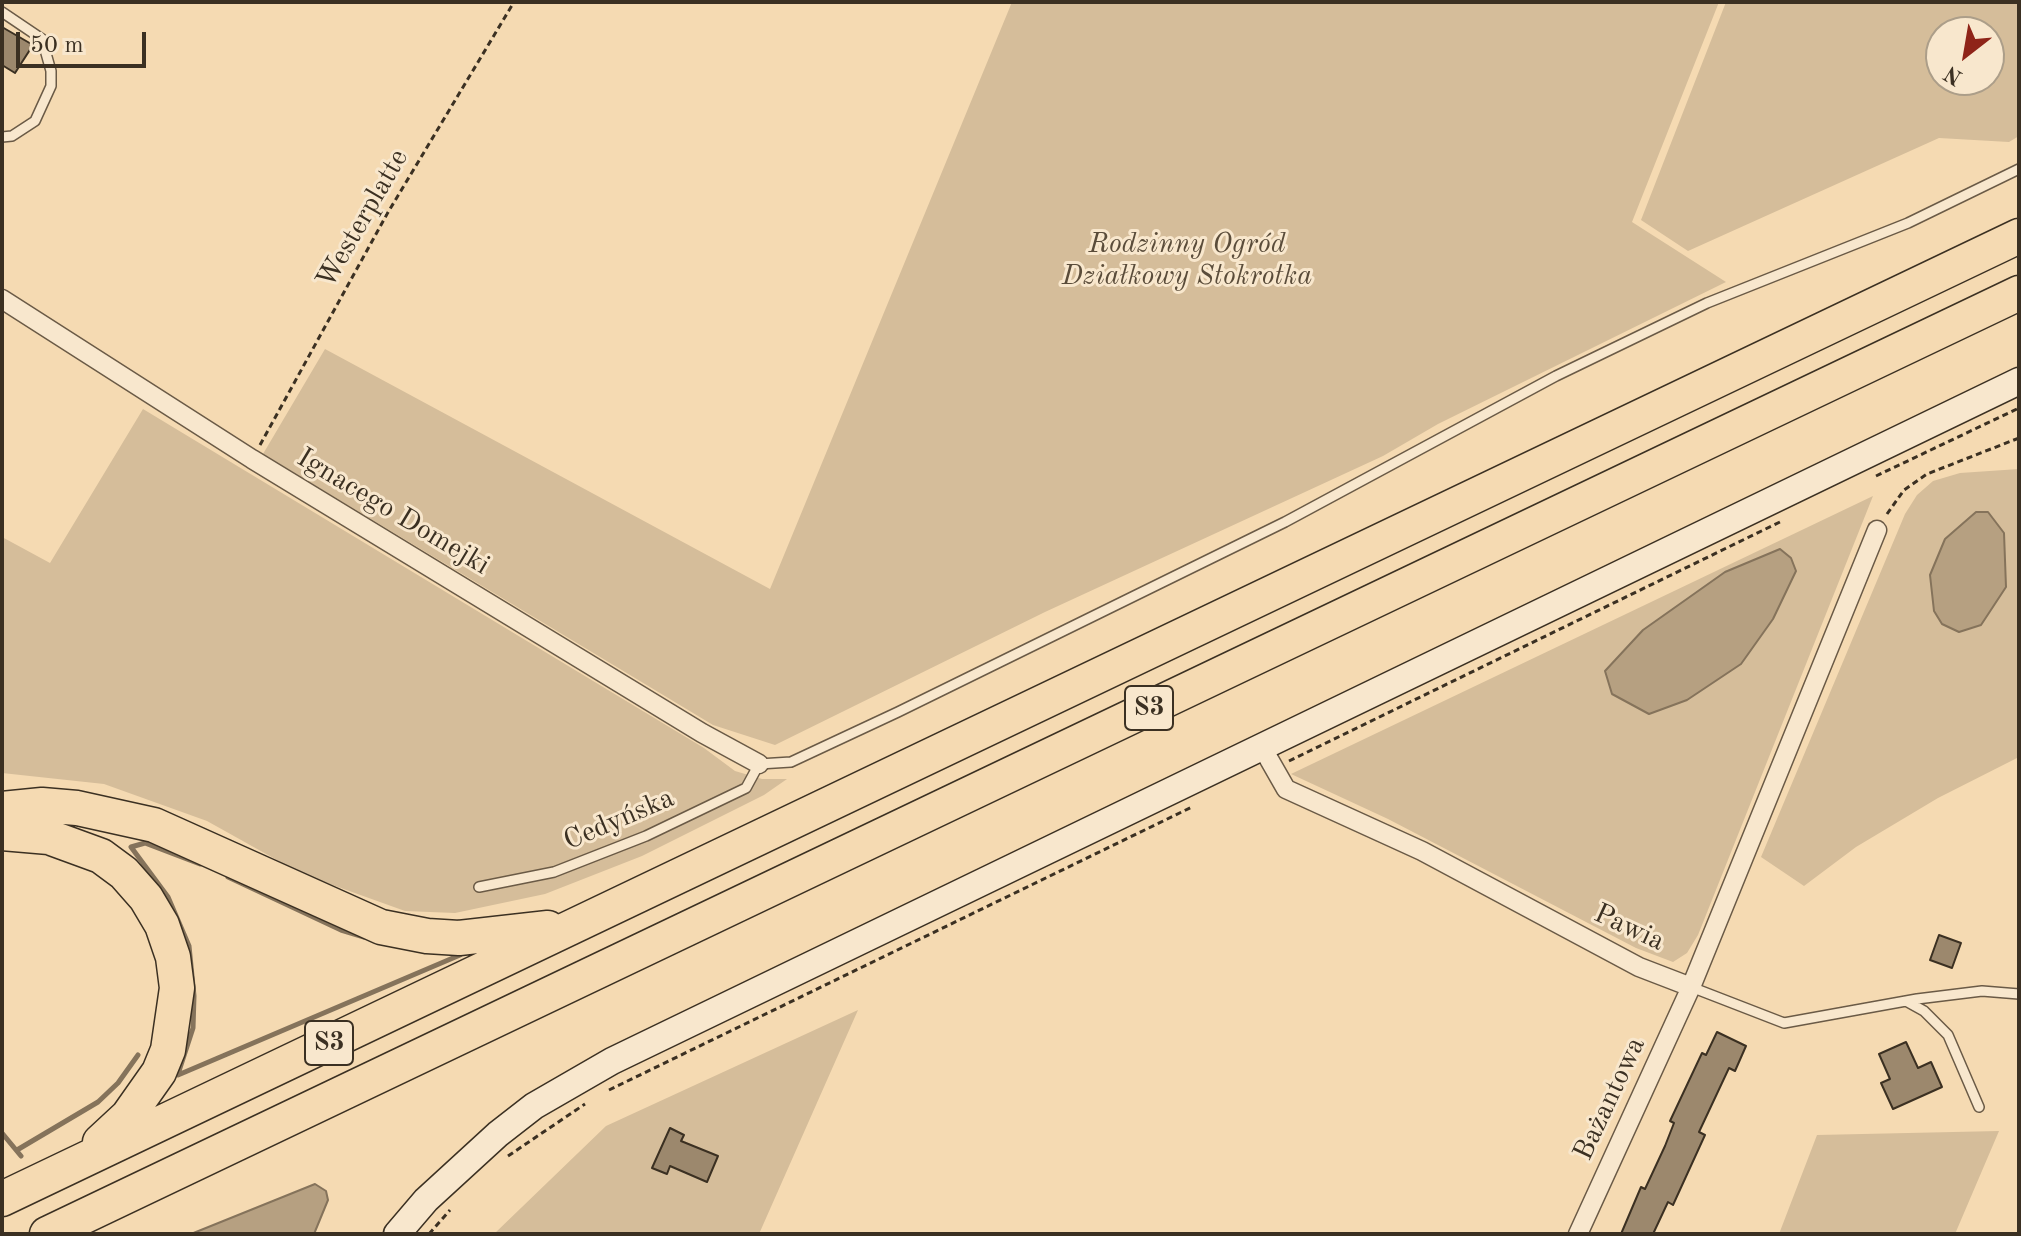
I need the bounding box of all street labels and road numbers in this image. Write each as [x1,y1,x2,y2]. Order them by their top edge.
street label: Westerplatte [310,144,416,294]
street label: Ignacego Domejki [291,441,495,583]
road number: S3 [1125,686,1173,730]
street label: Cedyńska [559,782,679,858]
street label: Pawia [1588,897,1670,959]
road number: S3 [305,1021,353,1065]
street label: Bażantowa [1567,1032,1653,1166]

